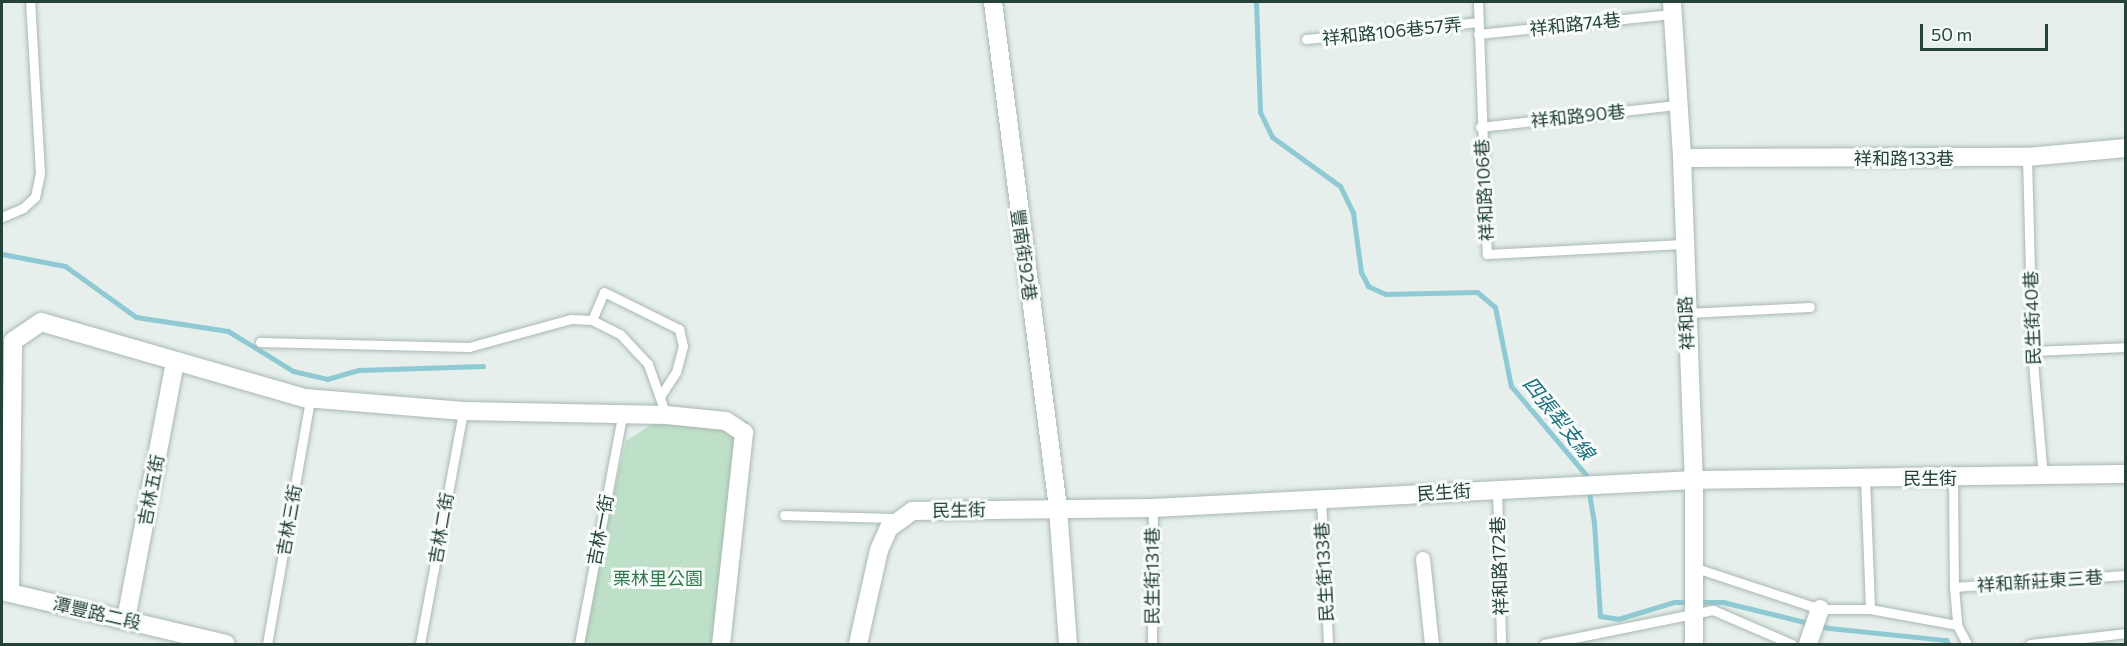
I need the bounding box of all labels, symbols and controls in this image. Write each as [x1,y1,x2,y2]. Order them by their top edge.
street label: 祥和路74巷 [1529,8,1621,40]
scale bar [1923,12,2050,50]
street label: 祥和路106巷57弄 [1321,13,1463,49]
text: 50 m [1931,23,1972,45]
street label: 祥和路90巷 [1530,100,1626,132]
street label: 祥和路106巷 [1471,138,1497,242]
street label: 祥和路133巷 [1854,147,1954,169]
street label: 豐南街92巷 [1007,208,1041,302]
street label: 民生街40巷 [2020,270,2044,366]
street label: 祥和路 [1674,295,1698,351]
water label: 四張犁支線 [1518,372,1600,464]
street label: 吉林五街 [134,453,168,527]
street label: 民生街 [1903,467,1957,489]
street label: 民生街 [1416,479,1472,505]
street label: 吉林三街 [272,483,306,557]
street label: 吉林二街 [424,491,458,565]
street label: 吉林一街 [583,493,617,567]
street label: 民生街 [932,499,986,521]
street label: 祥和路172巷 [1486,516,1512,616]
street label: 民生街133巷 [1311,521,1337,623]
street label: 民生街131巷 [1141,527,1163,625]
street label: 祥和新莊東三巷 [1976,566,2104,596]
park label: 栗林里公園 [613,567,703,589]
street label: 潭豐路二段 [51,592,143,634]

